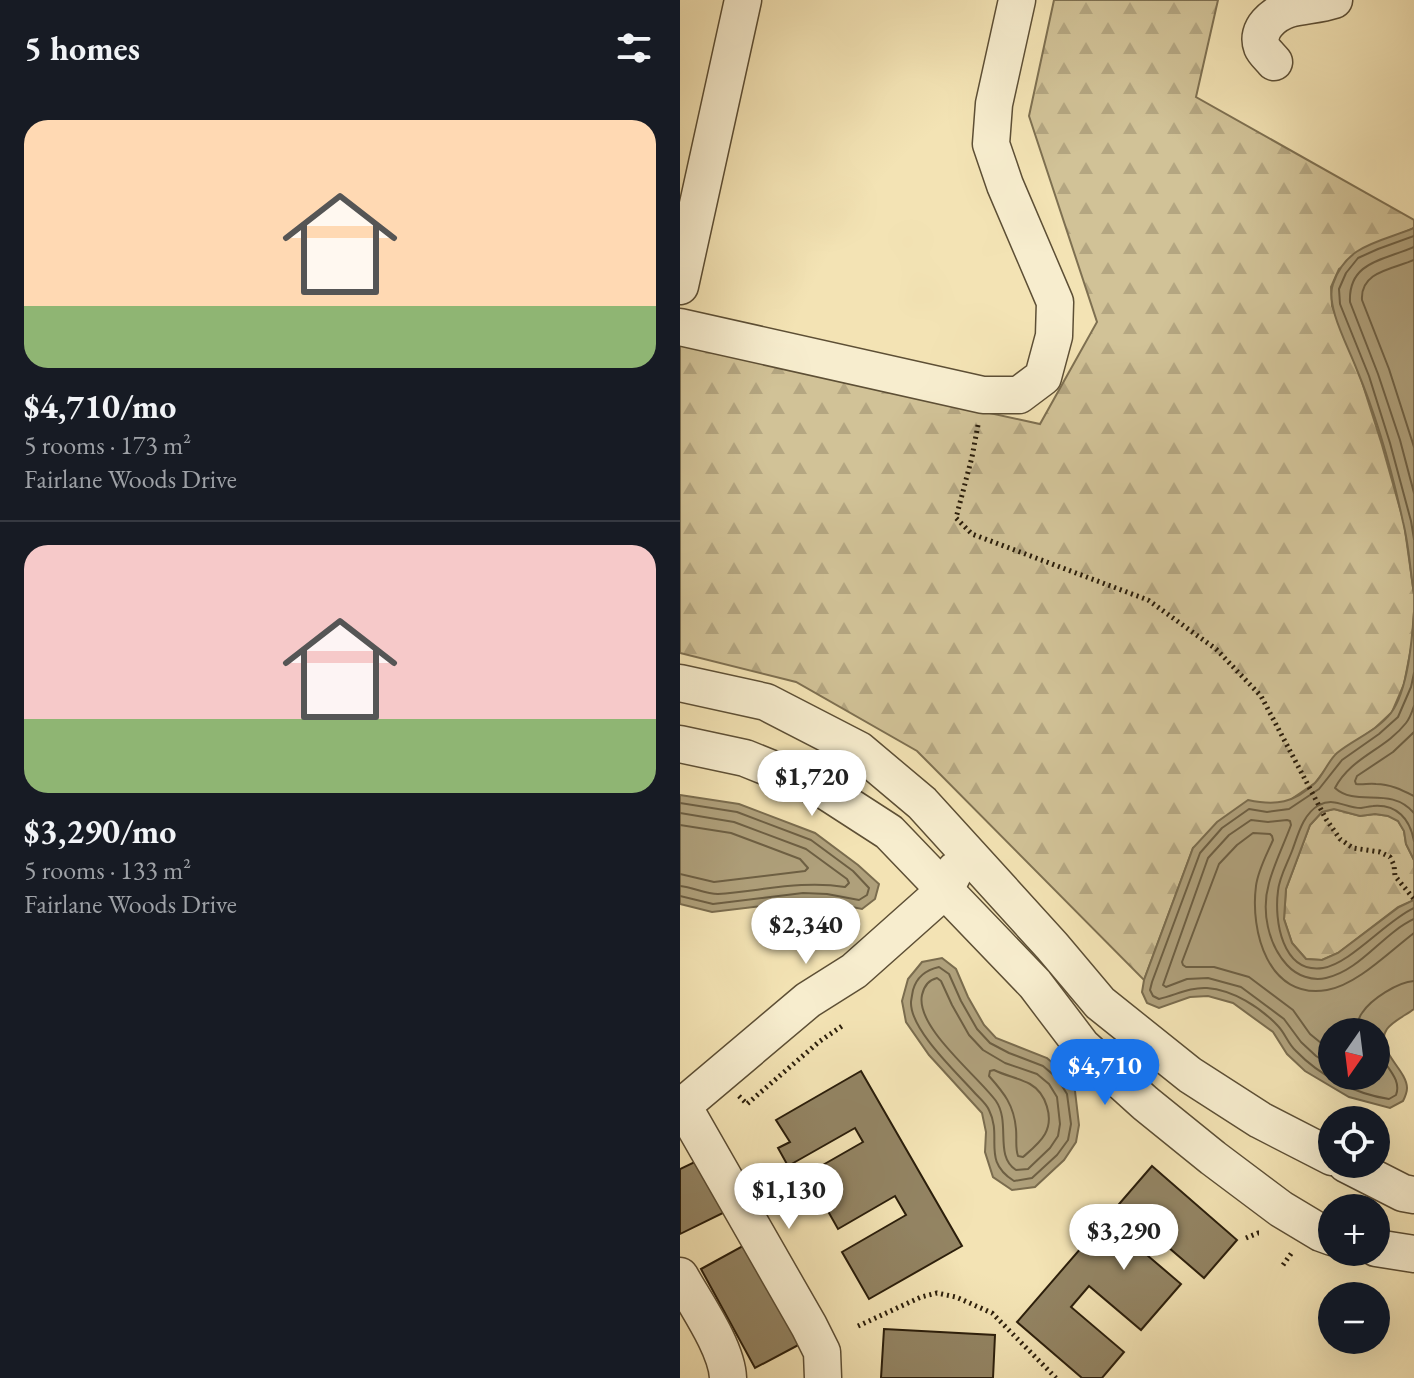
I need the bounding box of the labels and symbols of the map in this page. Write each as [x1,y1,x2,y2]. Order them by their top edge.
pin: $1,720 [747,750,877,818]
pin: $2,340 [741,898,871,966]
north arrow [1318,1018,1390,1090]
pin: $4,710 [1040,1039,1170,1107]
pin: $1,130 [724,1163,854,1231]
pin: $3,290 [1059,1204,1189,1272]

